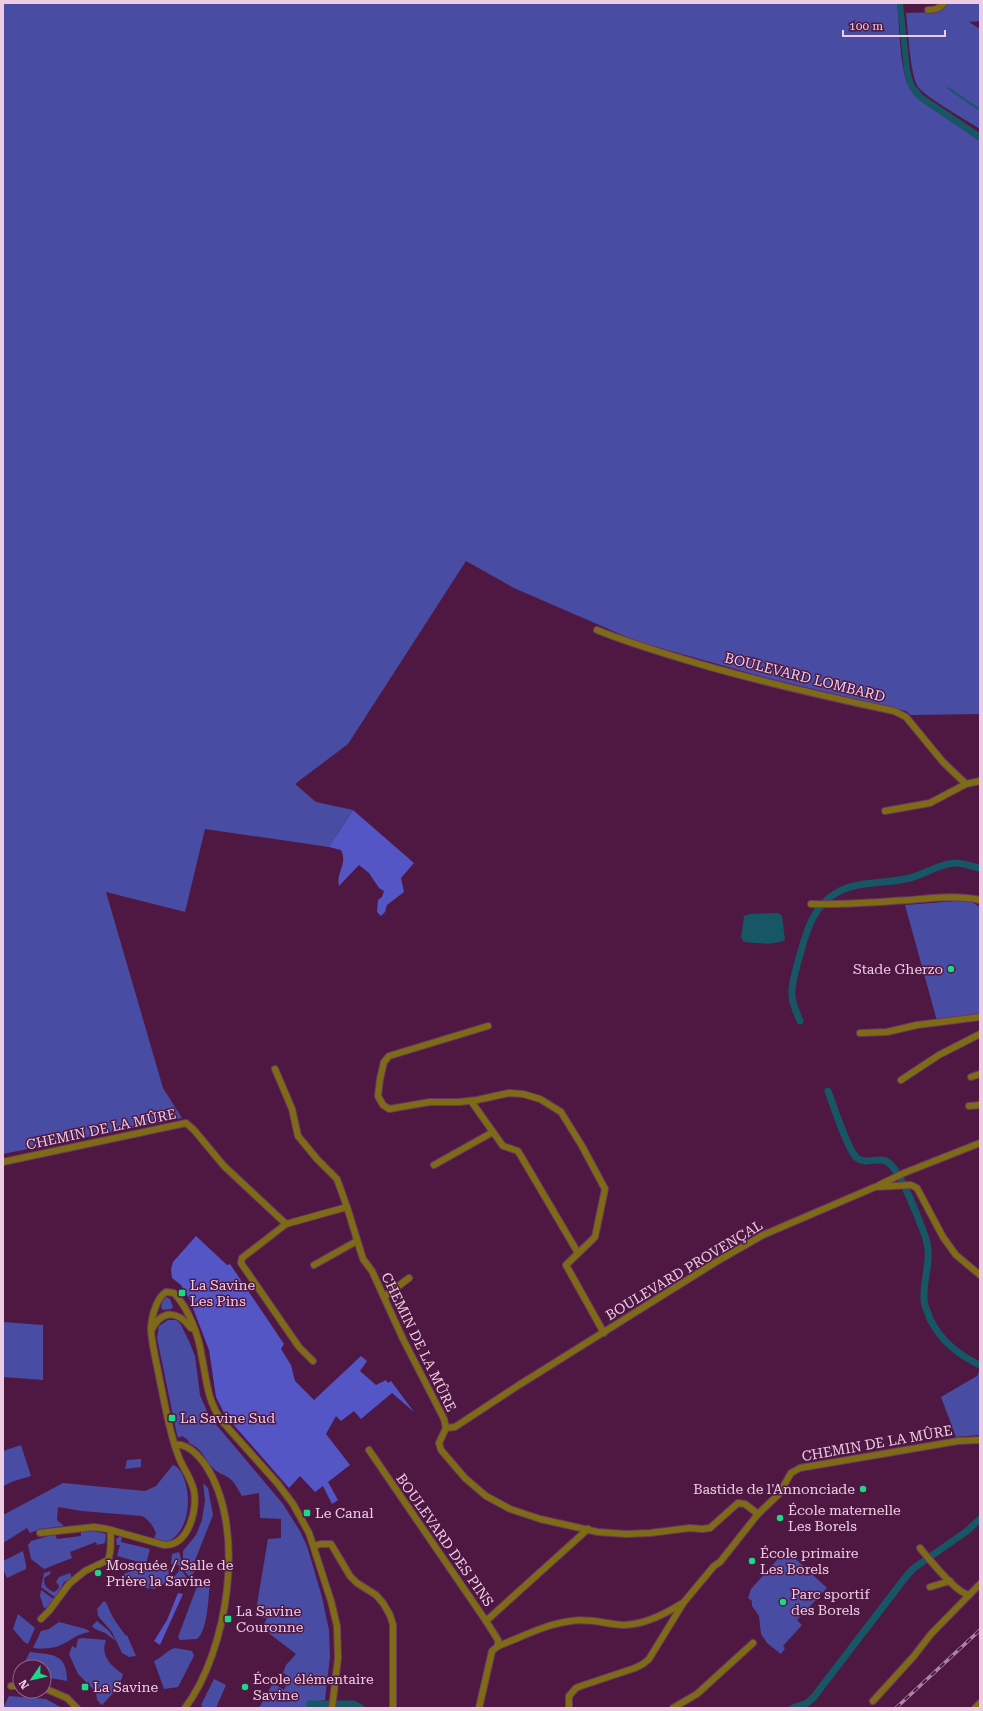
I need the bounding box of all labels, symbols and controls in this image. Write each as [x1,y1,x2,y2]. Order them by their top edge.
scale bar [843,12,945,38]
text: 100 m [849,19,883,33]
street label: BOULEVARD LOMBARD [723,649,887,705]
place label: Stade Gherzo [853,961,943,977]
marker: Stade Gherzo [946,964,956,974]
street label: CHEMIN DE LA MÛRE [25,1105,177,1153]
street label: BOULEVARD PROVENÇAL [603,1217,766,1323]
street label: CHEMIN DE LA MÛRE [378,1270,460,1414]
place label: La Savine Les Pins [190,1277,256,1309]
marker: La Savine Les Pins [177,1288,187,1298]
place label: La Savine Sud [180,1410,275,1426]
marker: La Savine Sud [167,1413,177,1423]
street label: CHEMIN DE LA MÛRE [800,1422,954,1464]
street label: BOULEVARD DES PINS [393,1471,497,1610]
place label: Bastide de l'Annonciade [693,1481,855,1497]
marker: Bastide de l'Annonciade [858,1484,868,1494]
place label: École maternelle Les Borels [788,1502,901,1534]
place label: Le Canal [315,1505,374,1521]
marker: Le Canal [302,1508,312,1518]
marker: École maternelle Les Borels [775,1513,785,1523]
place label: École primaire Les Borels [760,1545,859,1577]
marker: École primaire Les Borels [747,1556,757,1566]
place label: Mosquée / Salle de Prière la Savine [106,1557,234,1589]
marker: Mosquée / Salle de Prière la Savine [93,1568,103,1578]
place label: Parc sportif des Borels [791,1586,870,1618]
marker: Parc sportif des Borels [778,1597,788,1607]
place label: La Savine Couronne [236,1603,304,1635]
marker: La Savine Couronne [223,1614,233,1624]
north arrow [12,1659,52,1699]
place label: École élémentaire Savine [253,1671,374,1703]
text: N [16,1677,32,1691]
place label: La Savine [93,1679,159,1695]
marker: La Savine [80,1682,90,1692]
marker: École élémentaire Savine [240,1682,250,1692]

